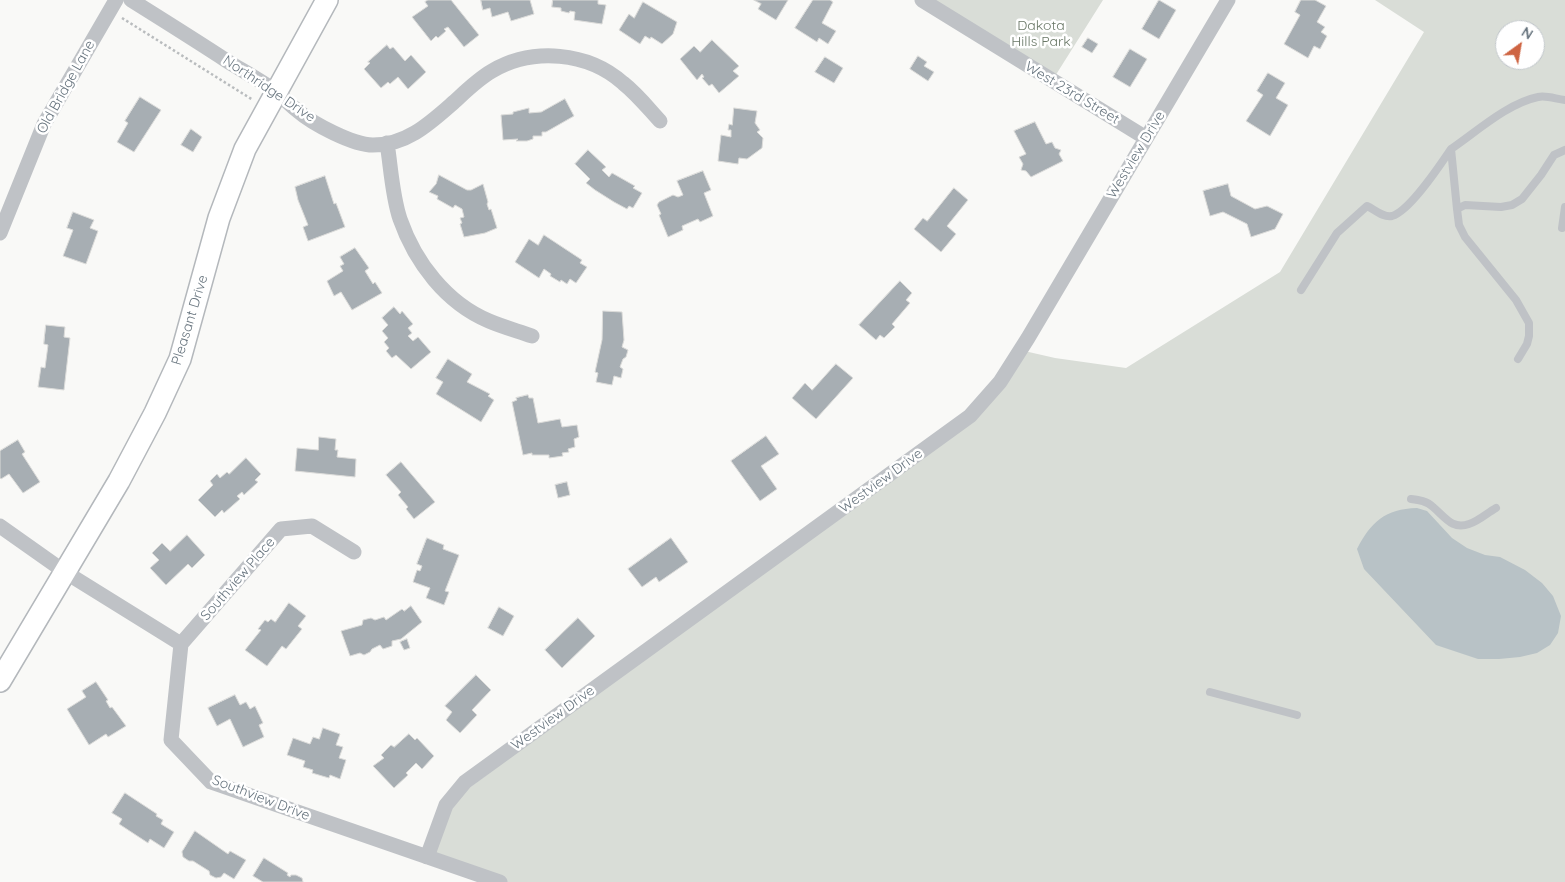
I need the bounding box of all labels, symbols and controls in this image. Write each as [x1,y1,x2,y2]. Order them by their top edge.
park label: Dakota Hills Park [1011,18,1071,50]
north arrow [1495,20,1545,70]
text: N [1518,23,1537,43]
street label: Old Bridge Lane [33,37,99,137]
street label: Northridge Drive [220,52,318,126]
street label: West 23rd Street [1022,58,1122,128]
street label: Westview Drive [1103,108,1169,202]
street label: Pleasant Drive [168,273,212,367]
street label: Westview Drive [836,445,926,517]
street label: Southview Place [197,534,279,624]
street label: Westview Drive [508,682,598,754]
street label: Southview Drive [210,772,312,824]

